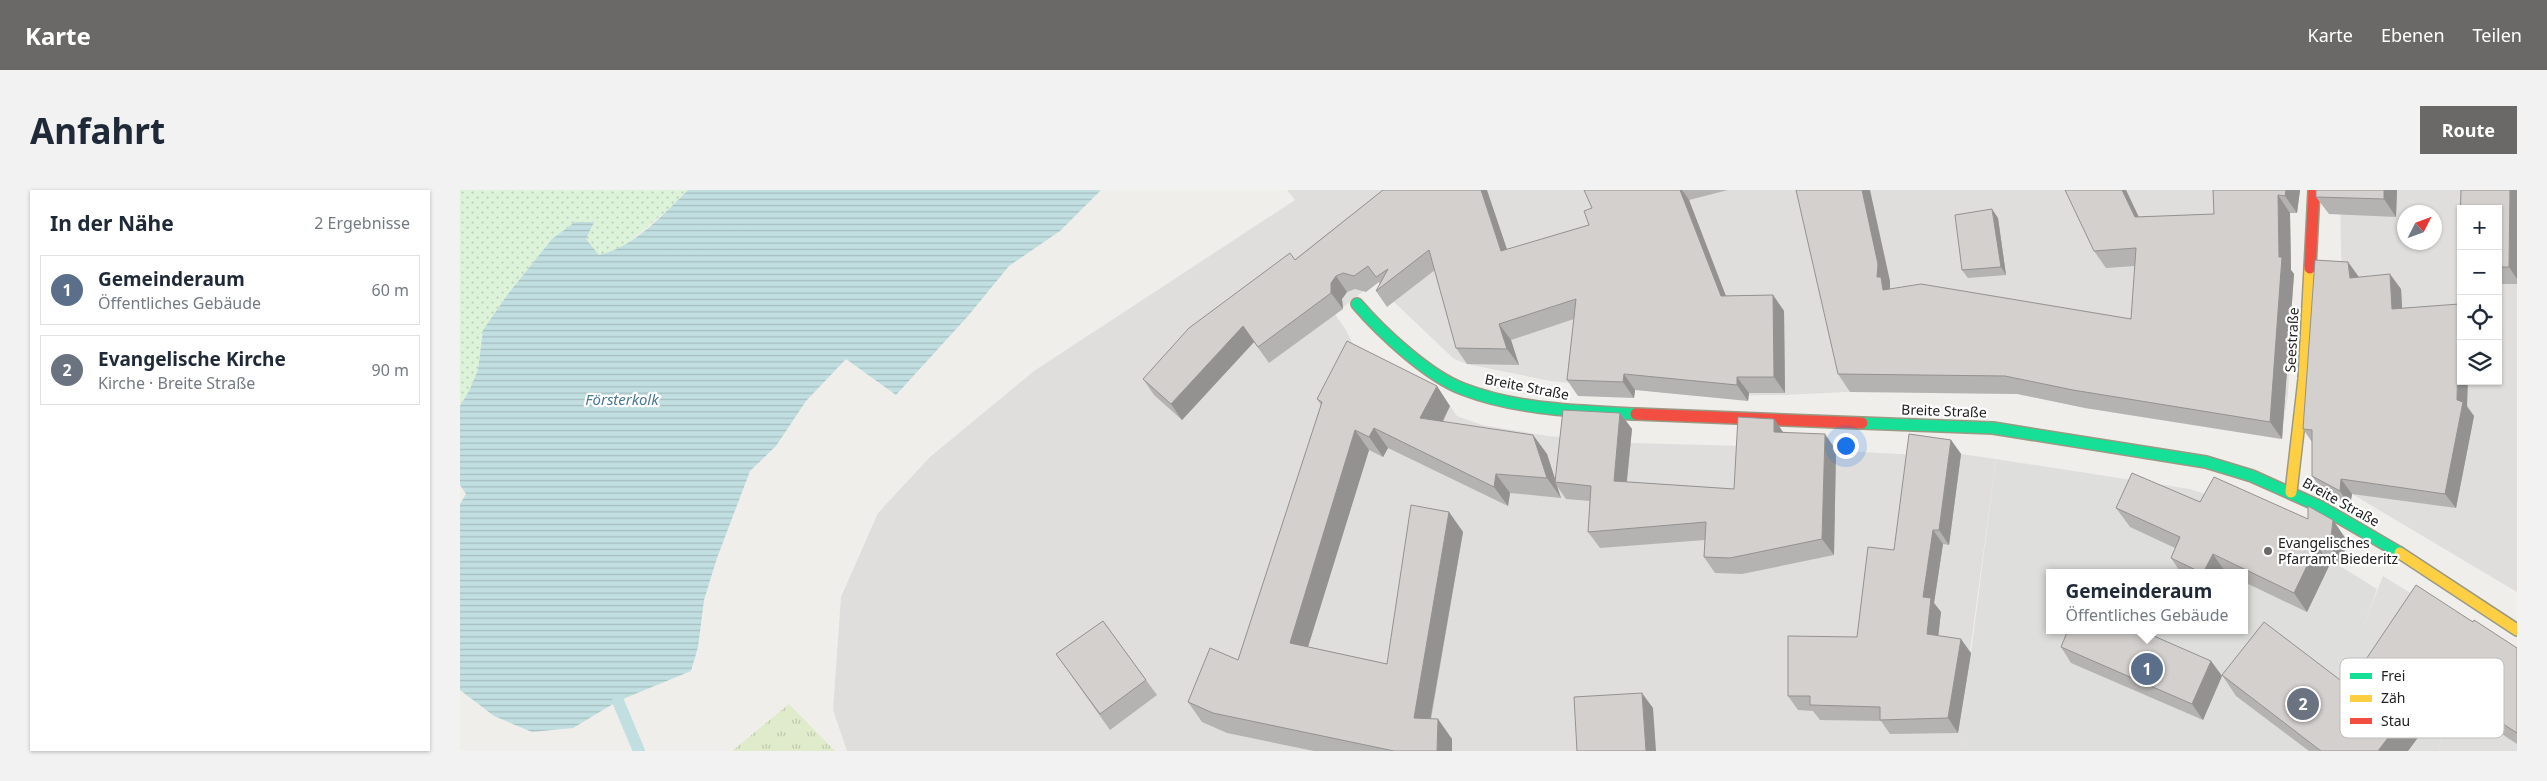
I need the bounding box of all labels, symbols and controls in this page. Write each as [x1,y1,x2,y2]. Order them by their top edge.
text: Karte [25,19,91,52]
text: Karte [2308,23,2353,47]
text: Ebenen [2381,23,2445,47]
text: Teilen [2473,23,2522,47]
button: Route [2420,106,2517,154]
text: Anfahrt [30,107,165,154]
north arrow [2397,205,2442,250]
map controls [2457,205,2502,385]
button: + [2457,205,2502,250]
text: In der Nähe [50,209,174,237]
text: 2 Ergebnisse [314,212,410,234]
button: − [2457,250,2502,295]
text: Gemeinderaum [98,266,245,292]
text: 1 [62,279,72,301]
text: 60 m [372,279,409,301]
text: Öffentliches Gebäude [98,292,261,314]
button: locate [2457,295,2502,340]
street label: Seestraße [2280,307,2303,373]
button: layers [2457,340,2502,385]
text: Evangelische Kirche [98,346,286,372]
text: 2 [62,359,72,381]
text: 90 m [372,359,409,381]
street label: Breite Straße [1483,369,1571,404]
text: Kirche · Breite Straße [98,372,255,394]
water label: Försterkolk [585,389,659,409]
street label: Breite Straße [1901,400,1987,421]
your location [1833,433,1859,459]
street label: Breite Straße [2299,473,2383,531]
place label: Evangelisches Pfarramt Biederitz [2278,533,2399,568]
marker: Evangelisches Pfarramt Biederitz [2262,545,2274,557]
popup [2046,569,2248,634]
text: Gemeinderaum [2065,578,2212,604]
text: Öffentliches Gebäude [2065,604,2229,626]
pin: 1 [2131,650,2163,688]
legend [2340,658,2504,738]
text: Frei [2381,666,2405,685]
pin: 2 [2287,685,2319,723]
text: Zäh [2381,688,2406,707]
text: Stau [2381,711,2410,730]

